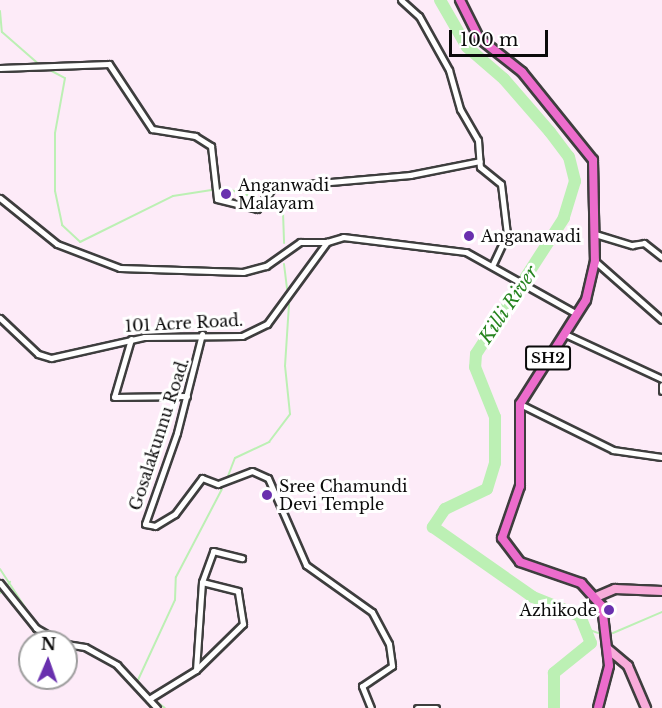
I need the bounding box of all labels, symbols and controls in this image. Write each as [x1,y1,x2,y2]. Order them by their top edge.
scale bar [452,18,551,56]
text: 100 m [460,29,518,51]
place label: Anganwadi Malayam [238,175,329,213]
marker: Anganwadi Malayam [219,187,233,201]
place label: Anganawadi [481,226,581,246]
marker: Anganawadi [462,229,476,243]
water label: Killi River [475,262,543,348]
street label: 101 Acre Road. [124,310,244,336]
road number: SH2 [524,346,572,370]
street label: Gosalakunnu Road. [125,355,193,513]
place label: Sree Chamundi Devi Temple [279,476,408,514]
marker: Sree Chamundi Devi Temple [260,488,274,502]
place label: Azhikode [520,600,597,620]
marker: Azhikode [602,603,616,617]
north arrow [18,630,78,690]
text: N [41,634,56,654]

